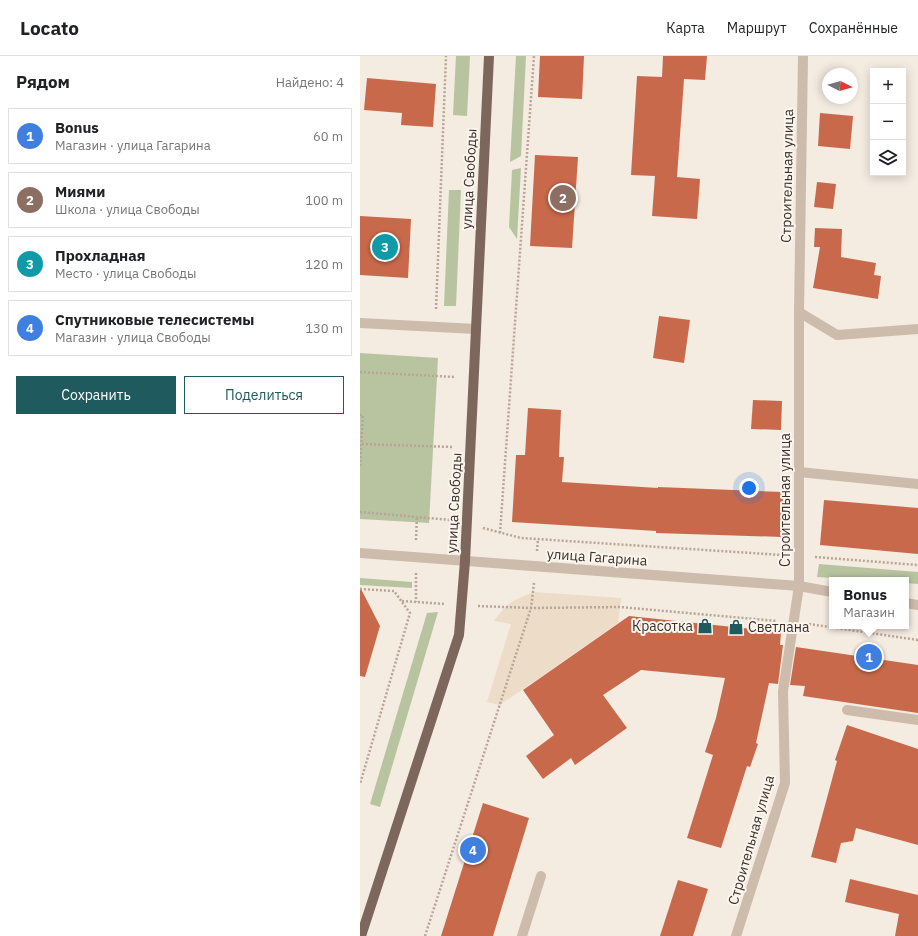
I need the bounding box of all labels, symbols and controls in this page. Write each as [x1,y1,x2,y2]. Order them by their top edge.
text: Locato [20,16,79,40]
text: Карта [666,19,705,37]
text: Маршрут [727,19,787,37]
text: Сохранённые [809,19,898,37]
north arrow [822,68,858,104]
map controls [870,68,906,176]
button: + [870,68,906,104]
text: Рядом [16,71,70,93]
text: Найдено: 4 [276,74,344,91]
button: − [870,104,906,140]
street label: Строительная улица [777,108,797,243]
text: Bonus [55,118,99,137]
text: 1 [26,128,34,145]
text: 60 m [313,128,343,145]
street label: улица Свободы [457,128,481,230]
text: Магазин · улица Гагарина [55,137,211,154]
button: layers [870,140,906,176]
text: Миями [55,182,105,201]
pin: 2 [550,183,576,213]
text: 2 [26,192,34,209]
text: 100 m [305,192,343,209]
text: Школа · улица Свободы [55,201,200,218]
pin: 3 [372,232,398,262]
text: Прохладная [55,246,146,265]
text: 3 [26,256,34,273]
text: 120 m [305,256,343,273]
text: Место · улица Свободы [55,265,196,282]
text: Спутниковые телесистемы [55,310,254,329]
text: 4 [26,320,34,337]
text: 130 m [305,320,343,337]
text: Магазин · улица Свободы [55,329,211,346]
button: Сохранить [16,376,176,414]
button: Поделиться [184,376,344,414]
street label: Строительная улица [776,432,794,567]
street label: улица Свободы [442,452,466,554]
your location [739,478,759,498]
street label: улица Гагарина [546,545,648,570]
popup [829,577,909,629]
text: Bonus [843,585,887,604]
text: Магазин [843,604,895,621]
place label: Красотка [632,617,694,635]
shop icon: Красотка [696,617,714,635]
shop icon: Светлана [727,618,745,636]
place label: Светлана [748,618,810,636]
pin: 1 [856,642,882,672]
street label: Строительная улица [724,773,778,907]
pin: 4 [460,835,486,865]

